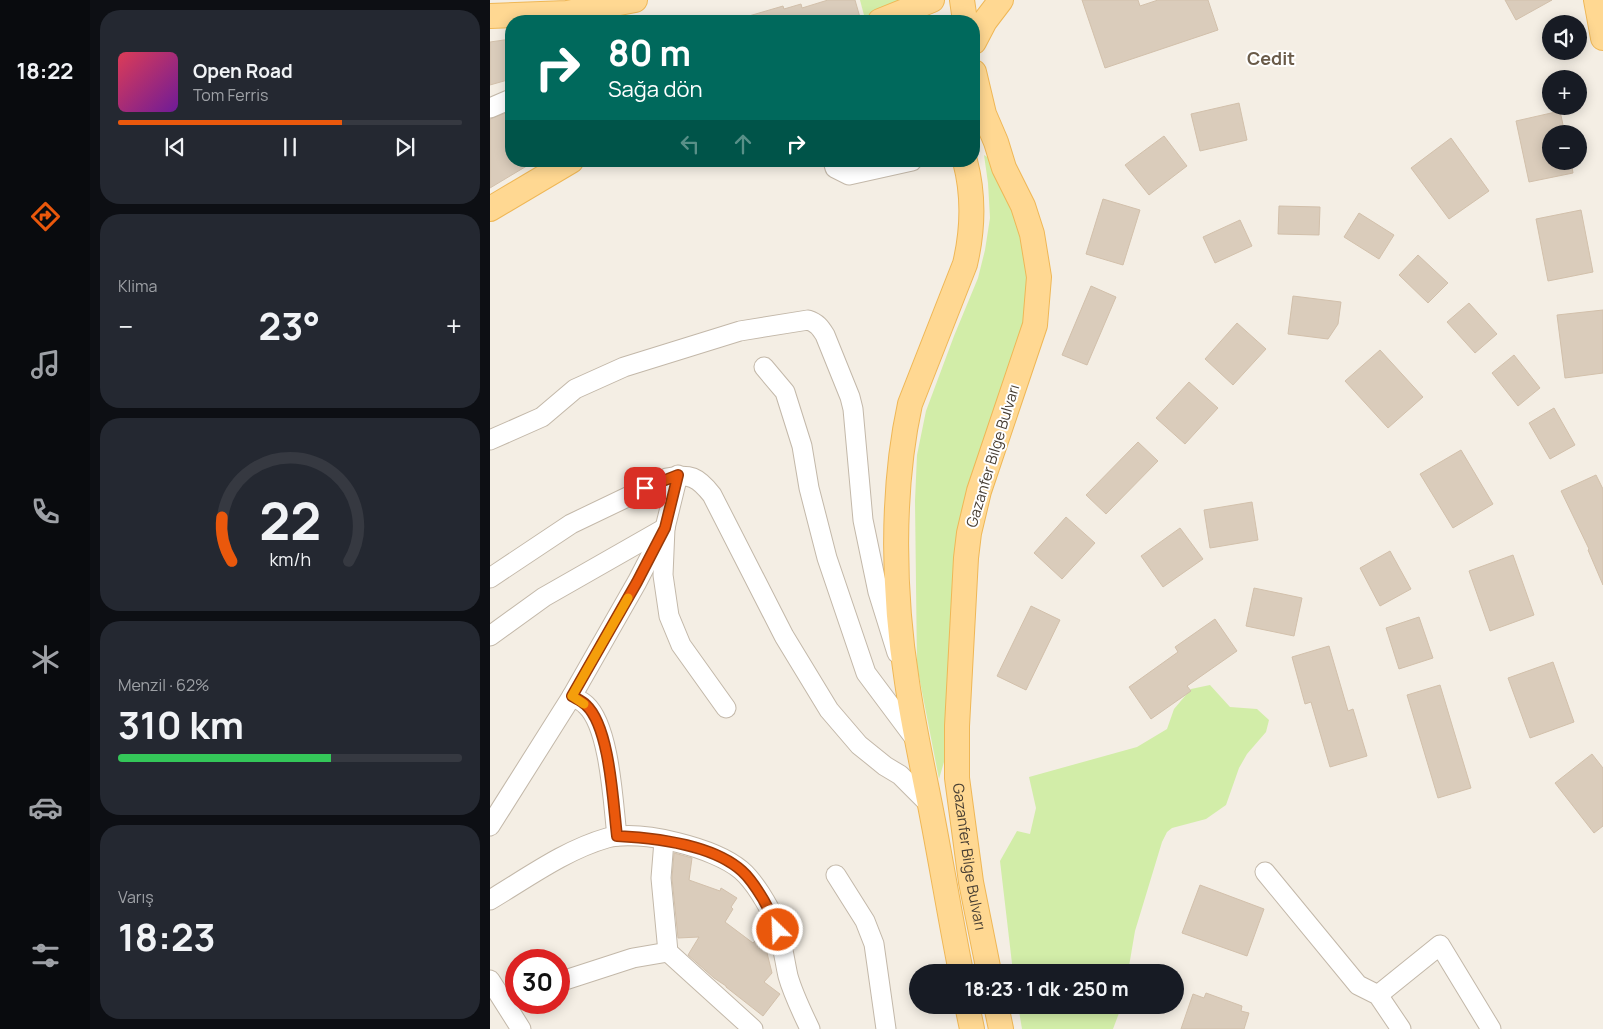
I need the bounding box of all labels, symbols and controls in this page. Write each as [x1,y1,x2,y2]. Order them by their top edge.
map controls [1542,15,1587,170]
button: sound [1542,15,1587,60]
text: 80 m [608,29,691,77]
icon: right [525,35,590,100]
district label: Cedit [1247,46,1295,70]
text: 18:22 [17,56,73,86]
text: Open Road [193,58,293,84]
button: + [1542,70,1587,115]
text: Sağa dön [608,74,703,104]
text: Tom Ferris [193,84,268,106]
button: − [1542,125,1587,170]
icon: left [676,130,704,158]
icon: ahead [729,130,757,158]
icon: right [782,130,810,158]
icon: previous [161,133,189,161]
icon: pause [276,133,304,161]
icon: next [391,133,419,161]
icon: directions [28,199,63,234]
text: Klima [118,275,157,297]
text: 23° [259,299,320,351]
text: − [118,307,133,345]
text: + [446,307,462,345]
icon: music [28,347,63,382]
street label: Gazanfer Bilge Bulvarı [961,382,1024,530]
pin [624,467,666,509]
icon: arrive [631,474,659,502]
text: 22 [259,485,321,556]
icon: phone [28,494,63,529]
text: km/h [269,547,311,571]
icon: climate [28,642,63,677]
text: Menzil · 62% [118,674,210,696]
text: 310 km [118,698,244,750]
street label: Gazanfer Bilge Bulvarı [948,782,991,932]
icon: car [28,790,63,825]
text: Varış [118,886,154,908]
position arrow [751,903,803,955]
text: 18:23 [118,910,216,962]
icon: filters [28,938,63,973]
speed limit sign: 30 [505,949,570,1014]
text: 18:23 · 1 dk · 250 m [964,976,1129,1002]

